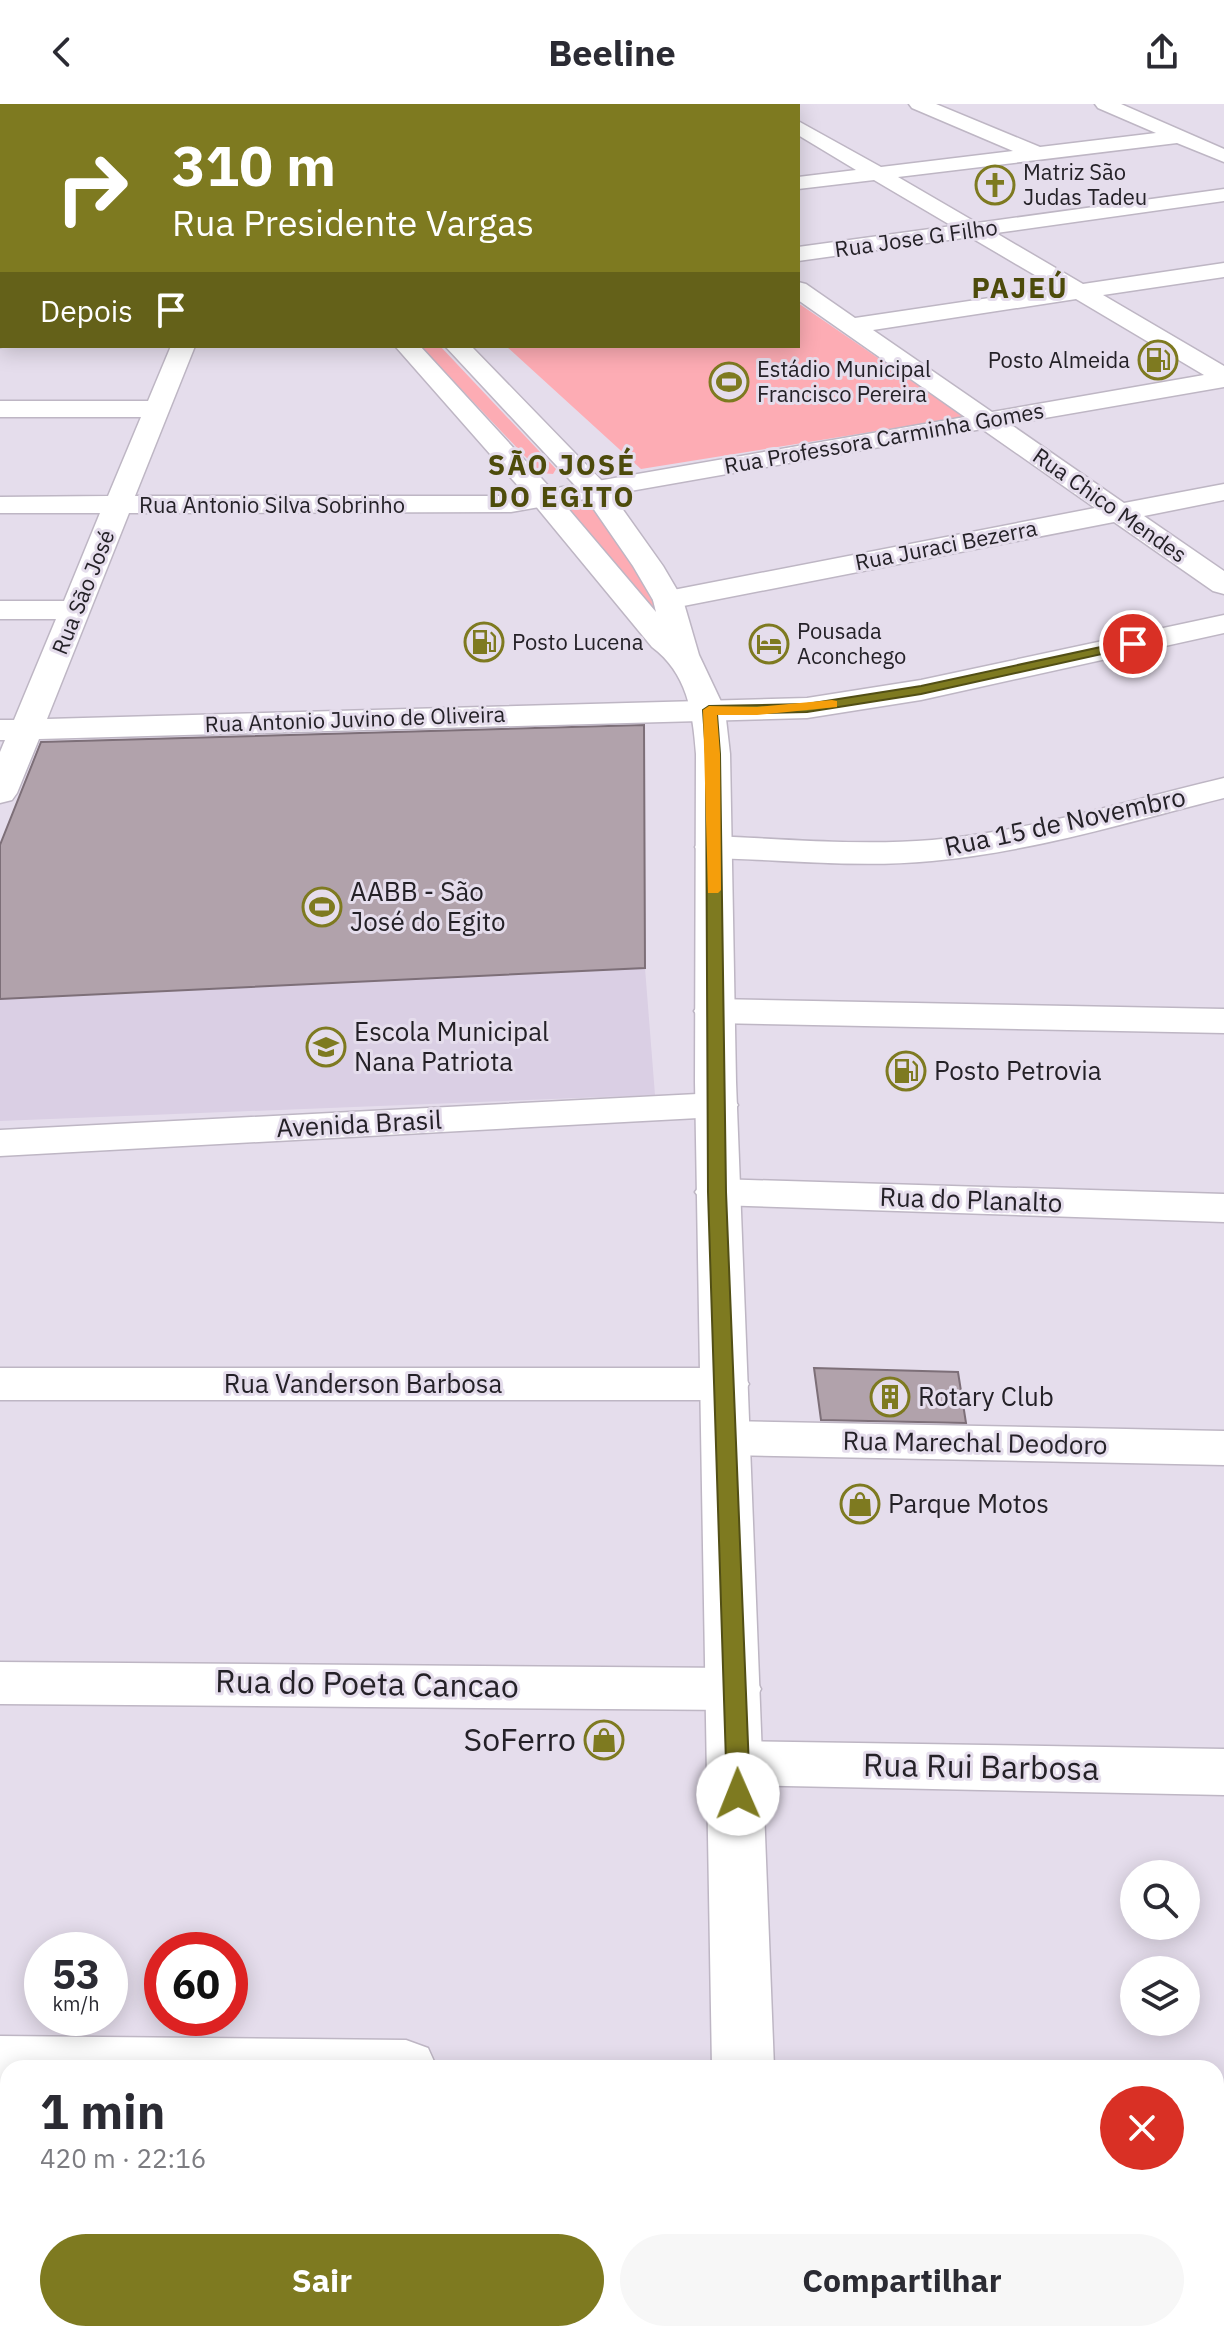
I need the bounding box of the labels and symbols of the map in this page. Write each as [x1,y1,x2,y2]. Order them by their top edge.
place label: Matriz São Judas Tadeu [1023,157,1147,211]
church icon: Matriz São Judas Tadeu [974,164,1016,206]
street label: Rua Jose G Filho [833,212,999,263]
district label: PAJEÚ [971,269,1069,306]
fuel station icon: Posto Almeida [1137,339,1179,381]
place label: Posto Almeida [988,345,1130,374]
place label: Estádio Municipal Francisco Pereira [757,354,931,408]
sports icon: Estádio Municipal Francisco Pereira [708,361,750,403]
street label: Rua Professora Carminha Gomes [722,395,1046,480]
street label: Rua Chico Mendes [1028,441,1193,569]
district label: SÃO JOSÉ DO EGITO [488,446,636,515]
street label: Rua Antonio Silva Sobrinho [139,490,405,519]
street label: Rua Juraci Bezerra [852,513,1040,576]
street label: Rua São José [44,525,121,658]
pin [1099,610,1167,678]
place label: Pousada Aconchego [797,616,906,670]
fuel station icon: Posto Lucena [463,621,505,663]
hotel icon: Pousada Aconchego [748,623,790,665]
place label: Posto Lucena [512,627,644,656]
street label: Rua Antonio Juvino de Oliveira [204,699,506,738]
street label: Rua 15 de Novembro [941,779,1188,863]
place label: AABB - São José do Egito [350,874,506,938]
sports icon: AABB - São José do Egito [301,886,343,928]
place label: Escola Municipal Nana Patriota [354,1014,549,1078]
school or university icon: Escola Municipal Nana Patriota [305,1026,347,1068]
fuel station icon: Posto Petrovia [885,1050,927,1092]
place label: Posto Petrovia [934,1053,1102,1087]
street label: Avenida Brasil [275,1102,443,1144]
street label: Rua do Planalto [879,1179,1063,1219]
street label: Rua Vanderson Barbosa [224,1366,502,1400]
building icon: Rotary Club [869,1376,911,1418]
place label: Rotary Club [918,1379,1054,1413]
street label: Rua Marechal Deodoro [842,1423,1108,1461]
shop icon: Parque Motos [839,1483,881,1525]
place label: Parque Motos [888,1486,1049,1520]
street label: Rua do Poeta Cancao [215,1659,519,1707]
place label: SoFerro [464,1718,576,1760]
shop icon: SoFerro [583,1719,625,1761]
street label: Rua Rui Barbosa [862,1743,1100,1789]
position arrow [696,1752,780,1836]
speed limit sign: 60 [144,1932,248,2036]

